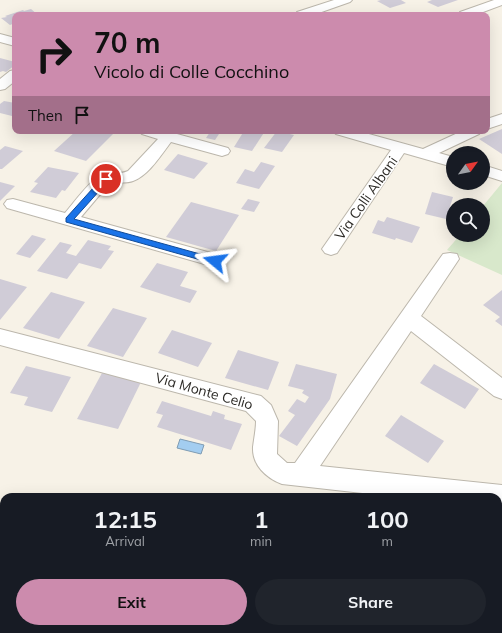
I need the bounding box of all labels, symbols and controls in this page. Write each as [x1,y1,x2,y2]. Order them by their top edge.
text: 70 m [94,25,160,60]
icon: right [28,28,80,80]
text: Vicolo di Colle Cocchino [94,60,289,83]
icon: arrive [71,104,93,126]
text: Then [28,106,63,125]
north arrow [446,146,490,190]
map controls [446,146,490,242]
street label: Via Colli Albani [331,153,401,243]
pin [89,162,123,196]
icon: arrive [95,168,117,190]
button: search [446,198,490,242]
position arrow [194,240,236,282]
street label: Via Monte Celio [153,368,255,414]
text: 12:15 [93,504,157,534]
text: 1 [254,504,268,534]
text: 100 [366,504,409,534]
text: Arrival [105,533,145,549]
text: min [250,533,272,549]
text: m [381,533,393,549]
button: Exit [16,579,247,625]
button: Share [255,579,486,625]

